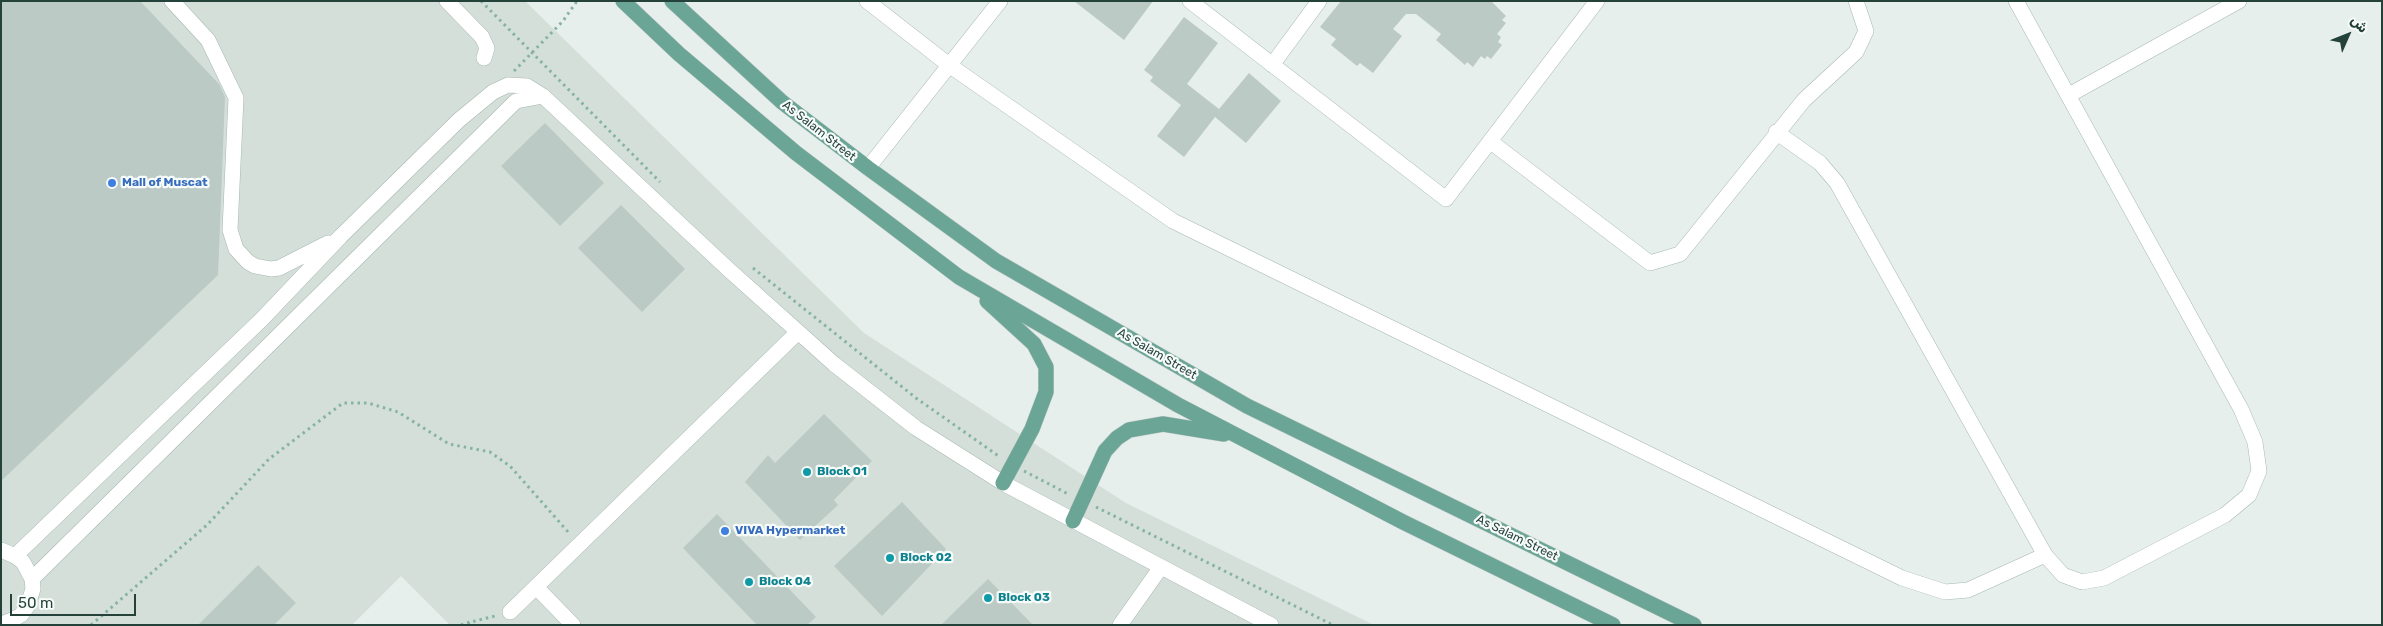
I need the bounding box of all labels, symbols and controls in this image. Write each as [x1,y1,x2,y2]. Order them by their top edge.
north arrow [2323,10,2373,60]
text: ش [2347,12,2371,37]
street label: As Salam Street [779,98,859,164]
place label: Mall of Muscat [122,176,208,190]
marker: Mall of Muscat [106,177,118,189]
street label: As Salam Street [1115,326,1199,382]
place label: Block 01 [817,465,867,479]
marker: Block 01 [801,466,813,478]
street label: As Salam Street [1474,512,1560,564]
place label: VIVA Hypermarket [735,524,845,538]
marker: VIVA Hypermarket [719,525,731,537]
place label: Block 02 [900,551,952,565]
marker: Block 02 [884,552,896,564]
place label: Block 04 [759,575,811,589]
marker: Block 04 [743,576,755,588]
scale bar [12,584,139,616]
place label: Block 03 [998,591,1050,605]
marker: Block 03 [982,592,994,604]
text: 50 m [18,594,53,612]

